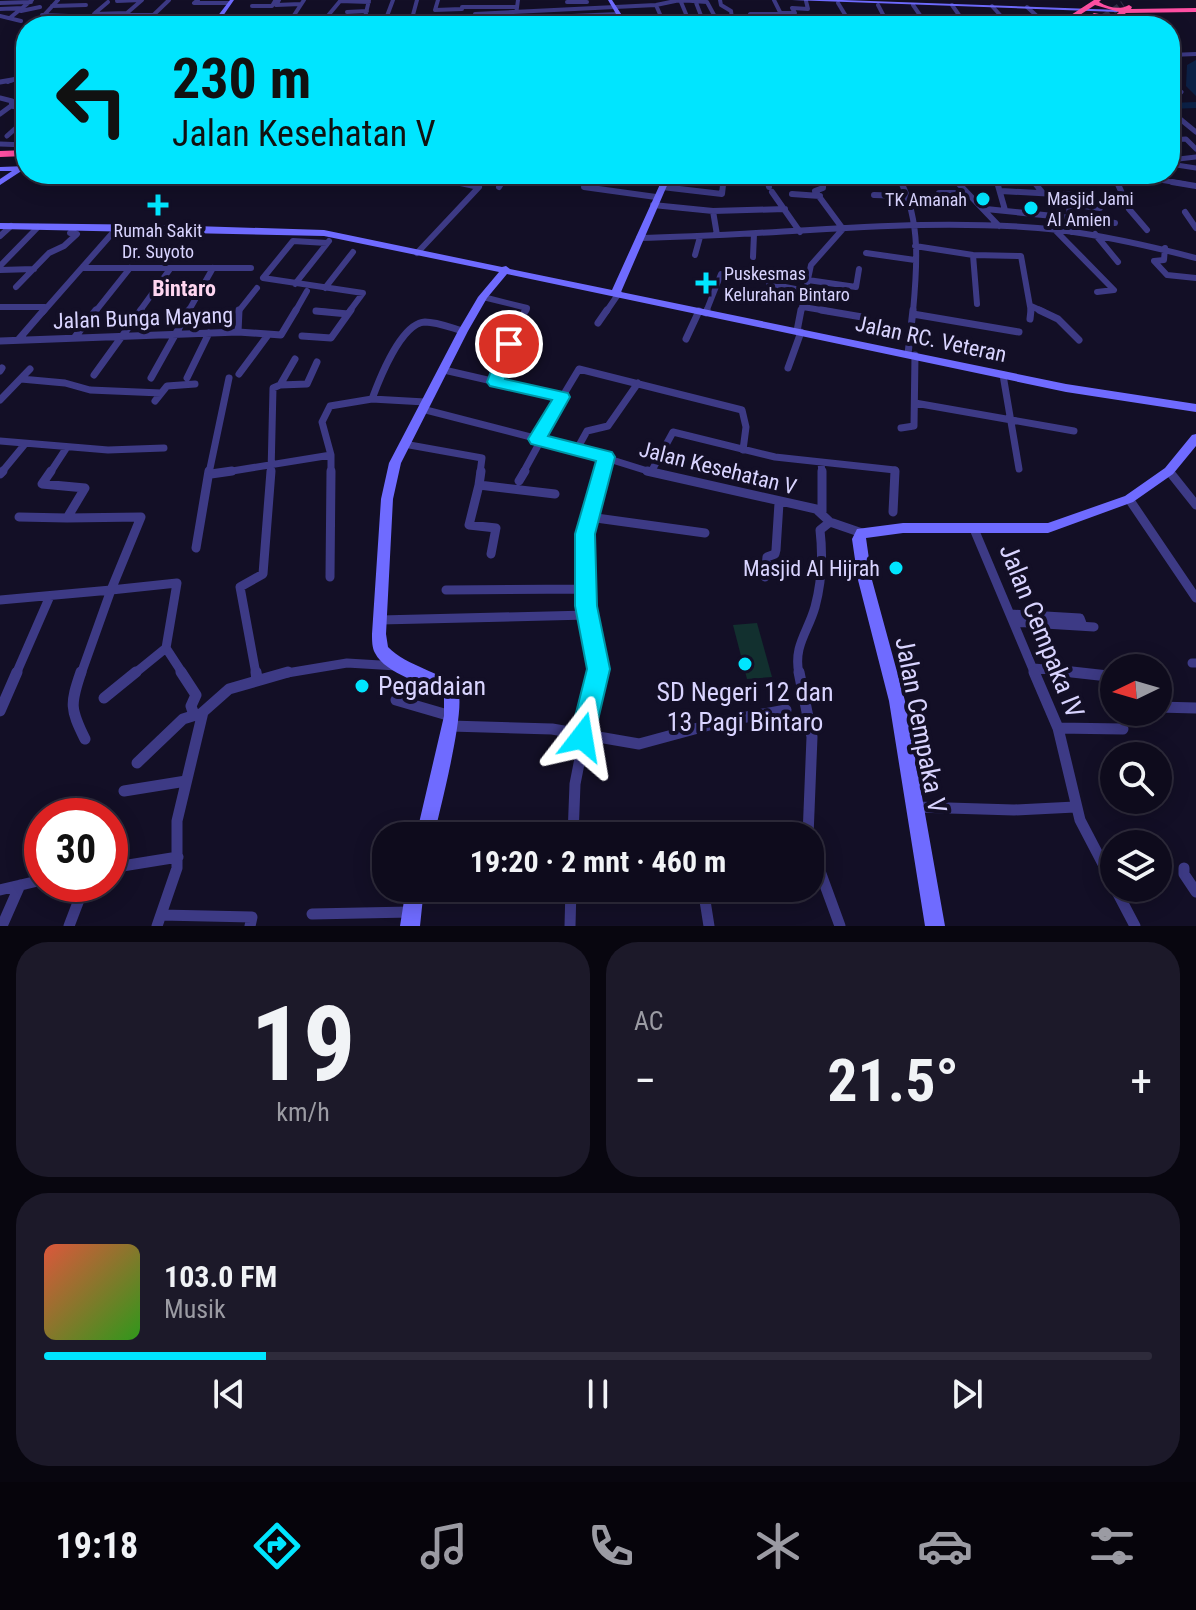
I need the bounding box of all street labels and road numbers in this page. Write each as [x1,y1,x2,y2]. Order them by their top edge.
street label: Jalan Bunga Mayang [52,302,234,334]
street label: Jalan RC. Veteran [853,311,1009,367]
street label: Jalan Kesehatan V [637,436,799,500]
street label: Jalan Cempaka IV [993,540,1091,723]
street label: Jalan Cempaka V [889,635,953,816]

